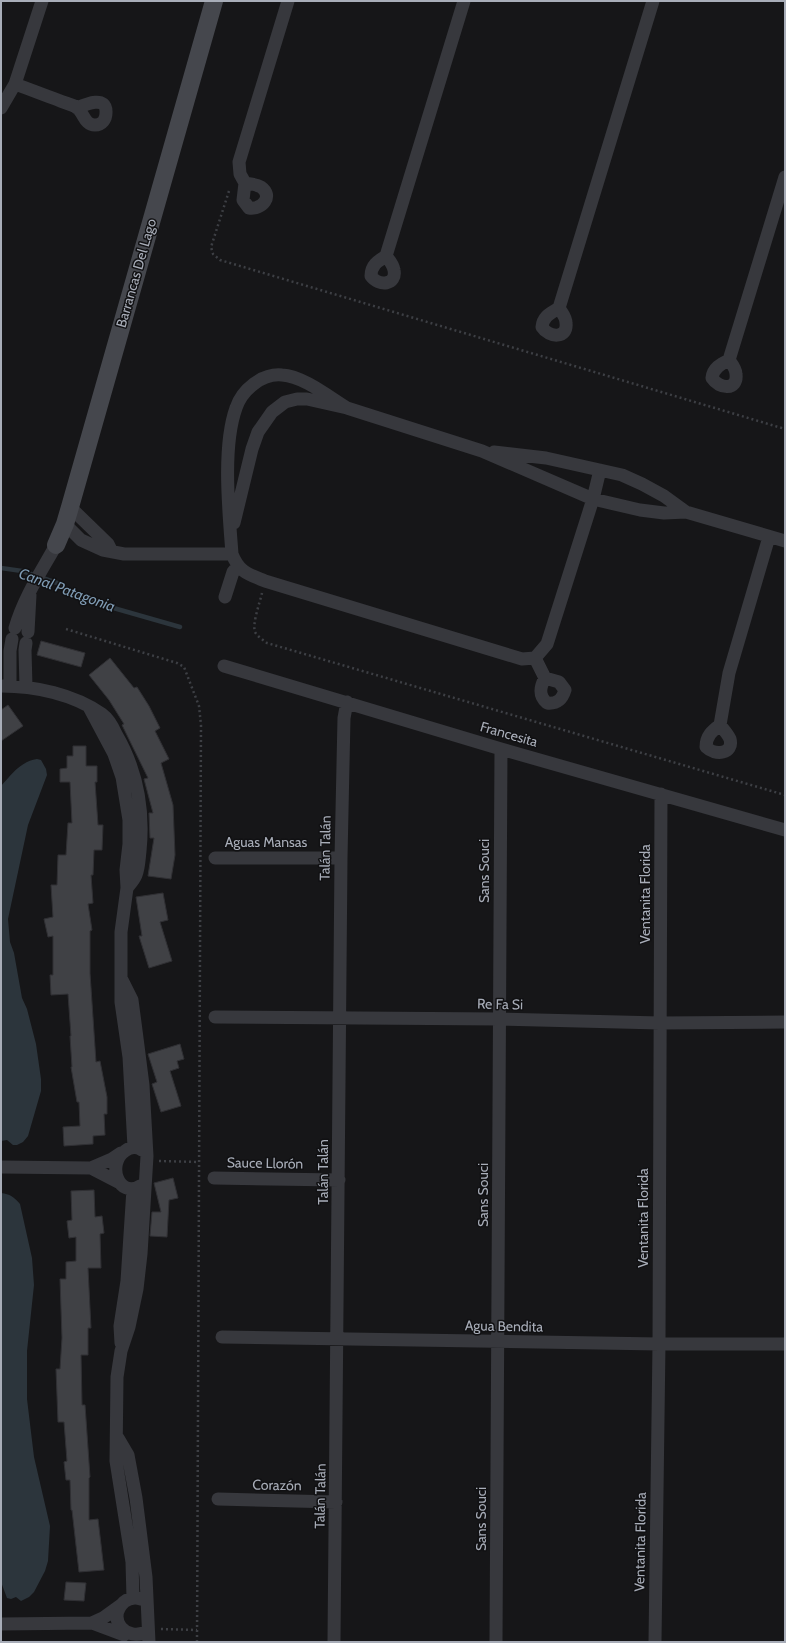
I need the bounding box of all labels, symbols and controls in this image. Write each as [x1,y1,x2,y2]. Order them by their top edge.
street label: Barrancas Del Lago [112,216,160,330]
water label: Canal Patagonia [16,564,118,616]
street label: Francesita [478,717,540,751]
street label: Talán Talán [315,815,335,881]
street label: Aguas Mansas [225,833,308,851]
street label: Sans Souci [475,839,493,903]
street label: Ventanita Florida [636,844,654,944]
street label: Re Fa Si [477,995,523,1013]
street label: Talán Talán [314,1139,332,1205]
street label: Sauce Llorón [227,1153,304,1173]
street label: Sans Souci [474,1163,492,1227]
street label: Ventanita Florida [634,1168,652,1268]
street label: Agua Bendita [465,1316,544,1336]
street label: Talán Talán [310,1463,330,1529]
street label: Corazón [252,1476,302,1494]
street label: Sans Souci [472,1487,490,1551]
street label: Ventanita Florida [630,1492,650,1592]

